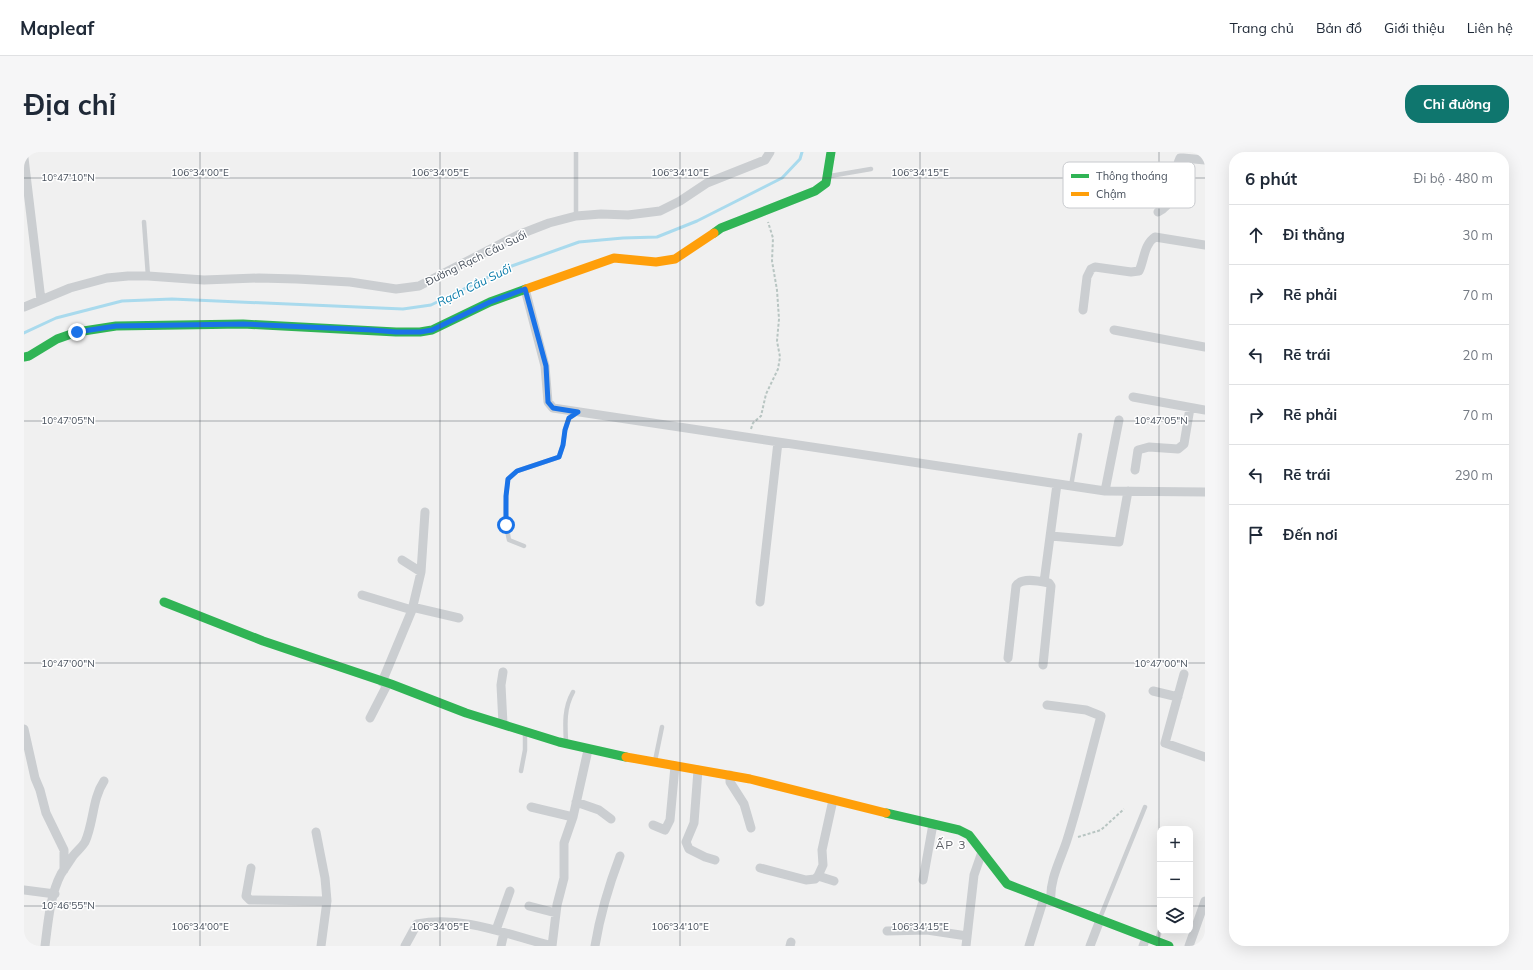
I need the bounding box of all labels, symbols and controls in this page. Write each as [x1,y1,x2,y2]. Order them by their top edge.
text: Mapleaf [20,16,94,40]
text: Trang chủ [1230,19,1294,37]
text: Bản đồ [1316,19,1362,37]
text: Giới thiệu [1384,19,1445,37]
text: Liên hệ [1467,19,1513,37]
button: Chỉ đường [1405,85,1509,123]
text: Địa chỉ [24,87,116,122]
legend [1063,162,1195,208]
text: 106°34'00"E [171,166,229,179]
text: 106°34'05"E [411,166,469,179]
text: 106°34'10"E [651,166,709,179]
text: 106°34'15"E [891,166,949,179]
text: 6 phút [1245,168,1297,189]
text: Thông thoáng [1096,169,1168,183]
text: Đi bộ · 480 m [1414,170,1493,186]
text: 10°47'10"N [41,171,95,184]
text: Chậm [1096,187,1126,201]
icon: ahead [1245,224,1267,246]
text: Đi thẳng [1283,225,1345,244]
text: 30 m [1463,227,1493,243]
street label: Đường Rạch Cầu Suối [423,228,529,288]
water label: Rạch Cầu Suối [434,261,514,309]
icon: right [1245,284,1267,306]
text: Rẽ phải [1283,285,1337,304]
text: 70 m [1463,287,1493,303]
route end [68,323,86,341]
icon: left [1245,344,1267,366]
text: Rẽ trái [1283,345,1330,364]
text: 20 m [1463,347,1493,363]
icon: right [1245,404,1267,426]
text: Rẽ phải [1283,405,1337,424]
text: 70 m [1463,407,1493,423]
text: 10°47'05"N [41,414,95,427]
text: 10°47'05"N [1134,414,1188,427]
icon: left [1245,464,1267,486]
text: Rẽ trái [1283,465,1330,484]
text: 290 m [1455,467,1493,483]
route start [497,516,515,534]
icon: arrive [1245,524,1267,546]
text: Đến nơi [1283,525,1338,544]
text: 10°47'00"N [41,657,95,670]
text: 10°47'00"N [1134,657,1188,670]
map controls [1157,826,1193,934]
button: + [1157,826,1193,862]
district label: ẤP 3 [936,837,966,852]
button: − [1157,862,1193,898]
button: layers [1157,898,1193,934]
text: 10°46'55"N [41,899,95,912]
text: 106°34'00"E [171,920,229,933]
text: 106°34'05"E [411,920,469,933]
text: 106°34'10"E [651,920,709,933]
text: 106°34'15"E [891,920,949,933]

